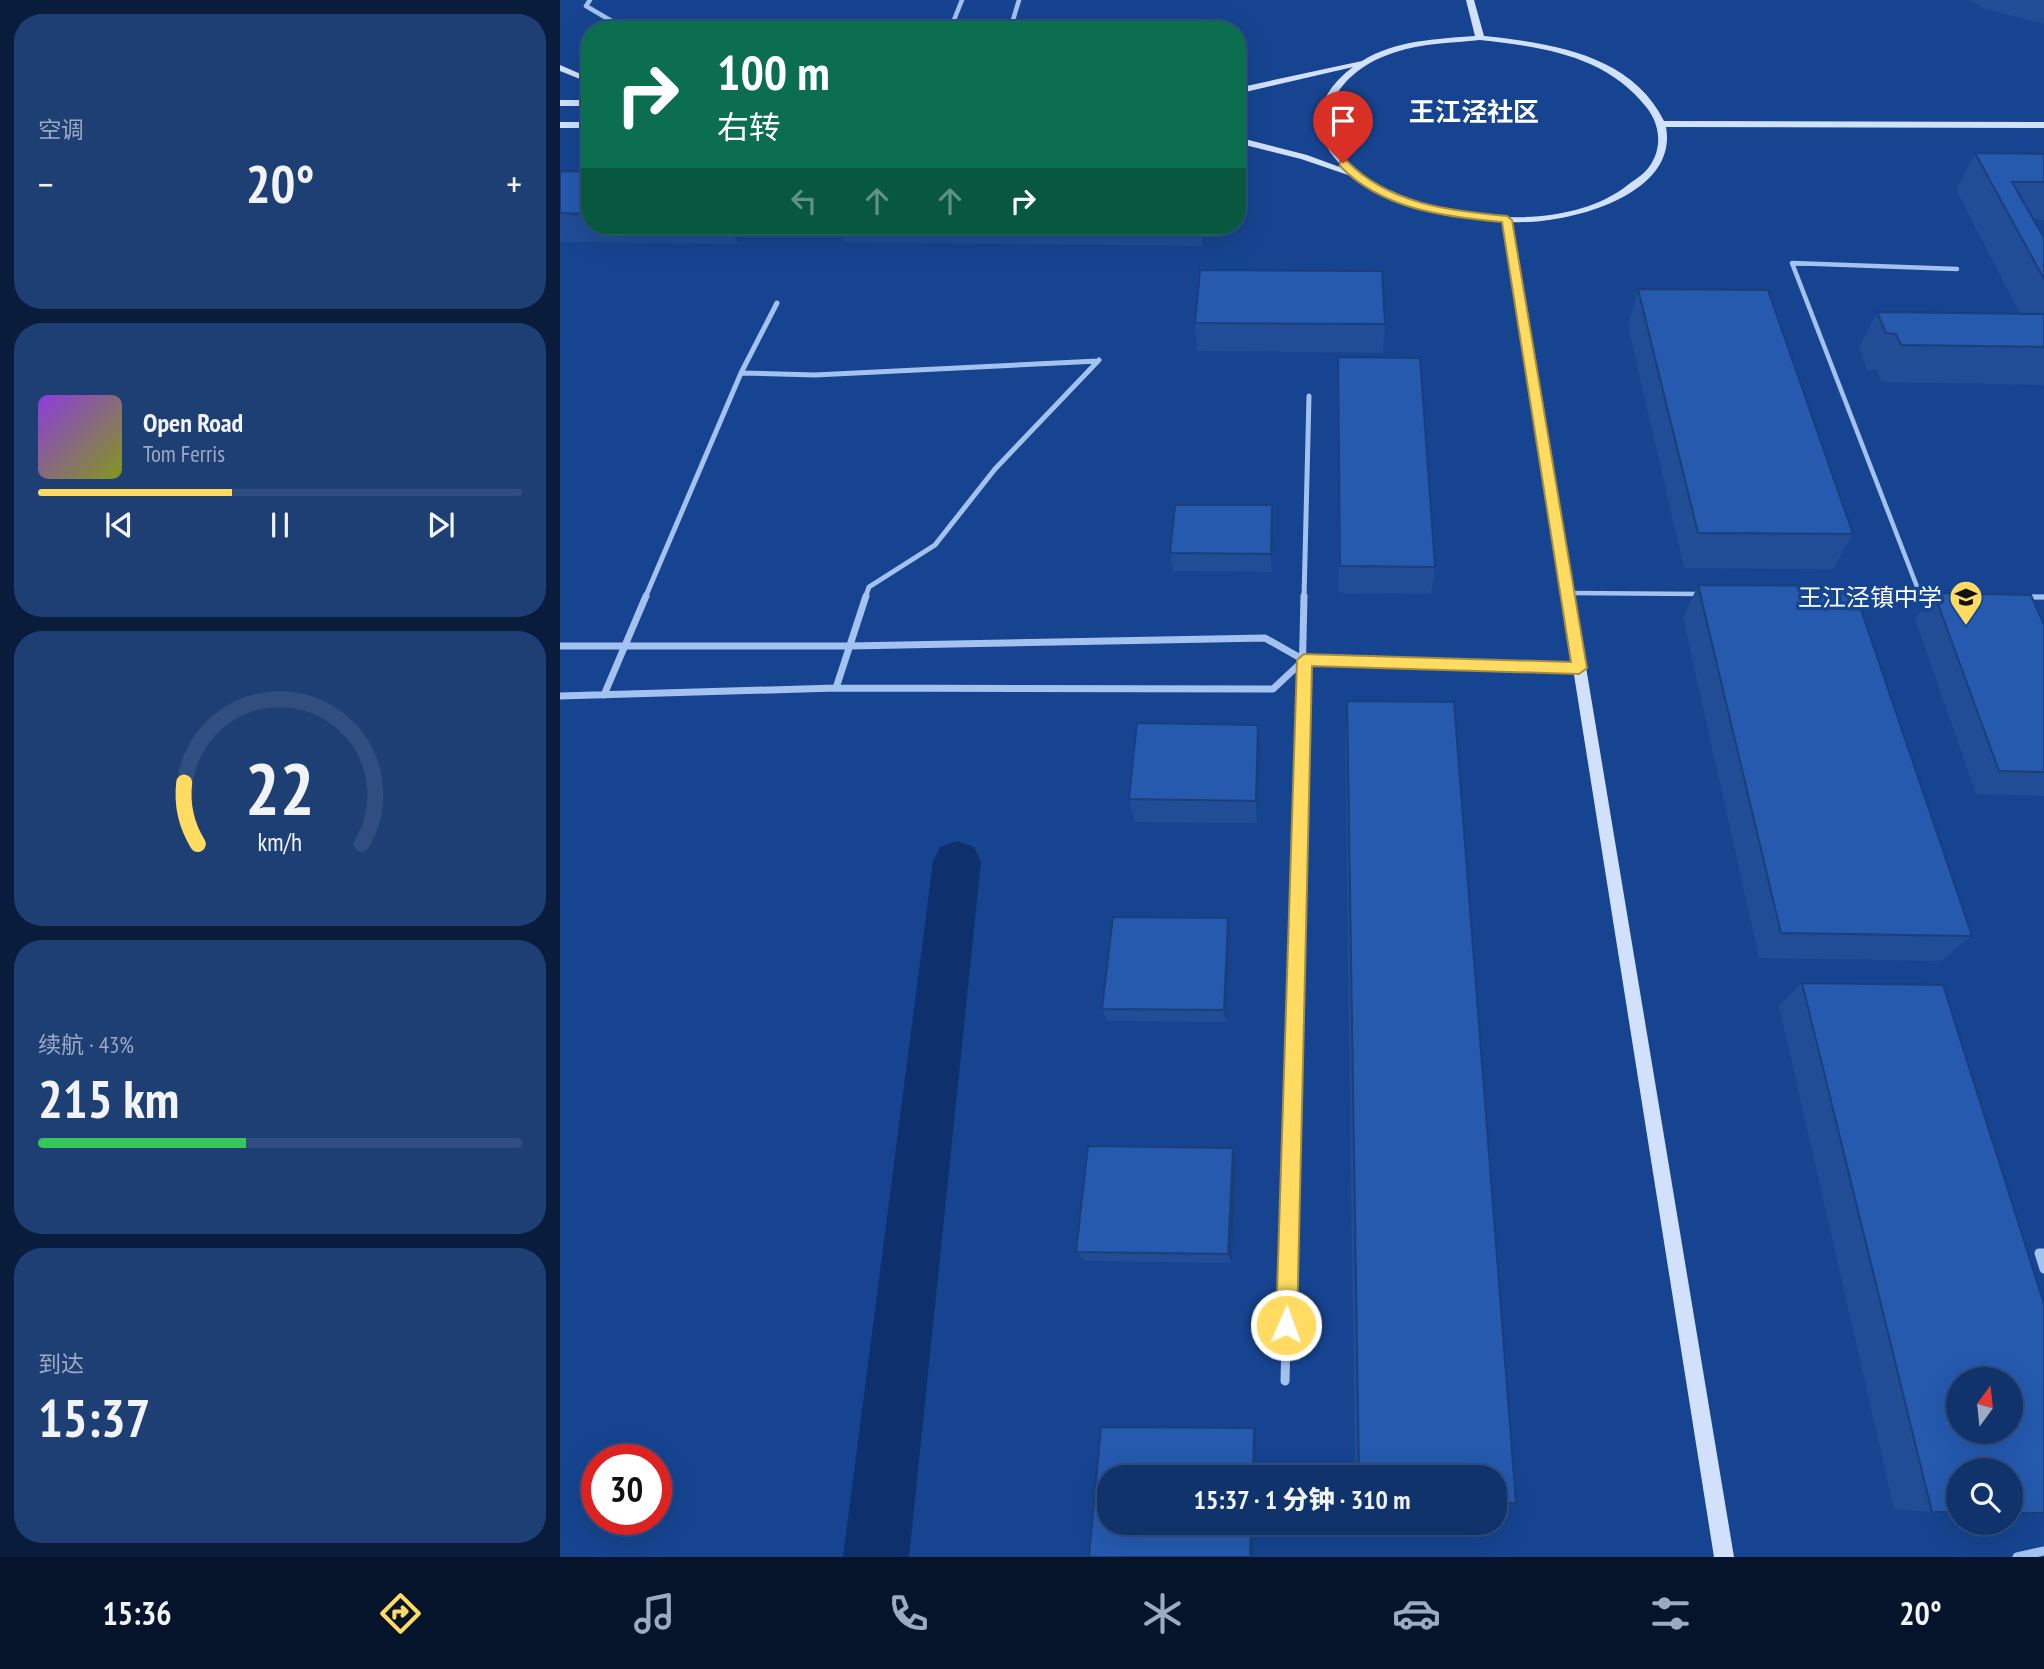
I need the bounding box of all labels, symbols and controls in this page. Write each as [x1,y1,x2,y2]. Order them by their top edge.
text: 100 m [717,40,830,104]
icon: right [602,49,693,140]
pin [1313,91,1373,163]
district label: 王江泾社区 [1409,95,1539,128]
icon: arrive [1324,102,1362,140]
text: 右转 [717,106,781,148]
text: 空调 [38,115,84,144]
text: 20° [246,150,314,217]
text: − [38,159,54,208]
text: + [506,159,522,208]
icon: left [785,182,823,220]
icon: ahead [858,182,896,220]
icon: ahead [931,182,969,220]
icon: right [1004,182,1042,220]
text: Open Road [143,406,243,439]
text: Tom Ferris [143,439,225,468]
icon: previous [100,506,138,544]
icon: pause [261,506,299,544]
icon: next [422,506,460,544]
school or university icon: 王江泾镇中学 [1947,578,1985,627]
place label: 王江泾镇中学 [1798,582,1942,613]
text: 22 [245,741,315,835]
text: km/h [258,826,302,858]
text: 续航 · 43% [38,1030,134,1059]
text: 215 km [38,1065,179,1132]
position arrow [1249,1288,1323,1362]
text: 到达 [38,1349,84,1378]
north arrow [1946,1367,2023,1444]
map controls [1946,1367,2023,1535]
text: 15:37 [38,1384,150,1451]
speed limit sign: 30 [581,1444,672,1535]
button: search [1946,1458,2023,1535]
text: 15:37 · 1 分钟 · 310 m [1193,1483,1411,1516]
icon: directions [376,1589,425,1638]
icon: music [630,1589,679,1638]
icon: phone [884,1589,933,1638]
icon: climate [1138,1589,1187,1638]
icon: car [1392,1589,1441,1638]
icon: filters [1646,1589,1695,1638]
text: 15:36 [102,1592,172,1634]
text: 20° [1899,1592,1942,1634]

